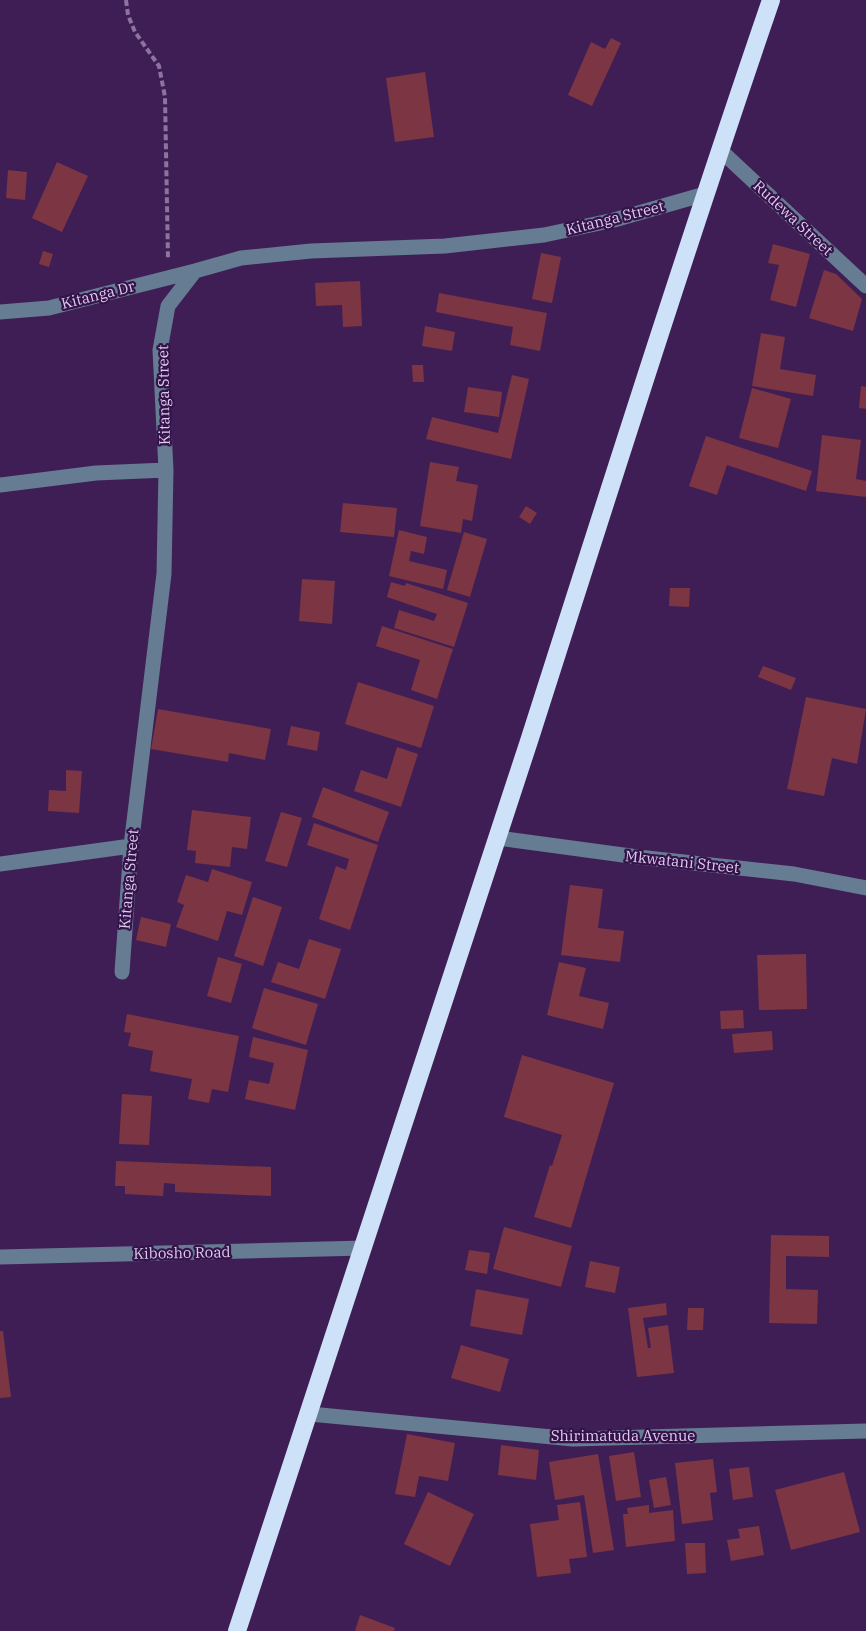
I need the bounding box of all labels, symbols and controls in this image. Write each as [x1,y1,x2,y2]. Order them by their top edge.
street label: Rudewa Street [750,176,837,259]
street label: Kitanga Street [564,196,666,239]
street label: Kitanga Dr [59,276,137,313]
street label: Kitanga Street [153,345,174,445]
street label: Kitanga Street [115,828,142,930]
street label: Mkwatani Street [624,846,740,877]
street label: Kibosho Road [133,1242,231,1263]
street label: Shirimatuda Avenue [551,1426,695,1445]

